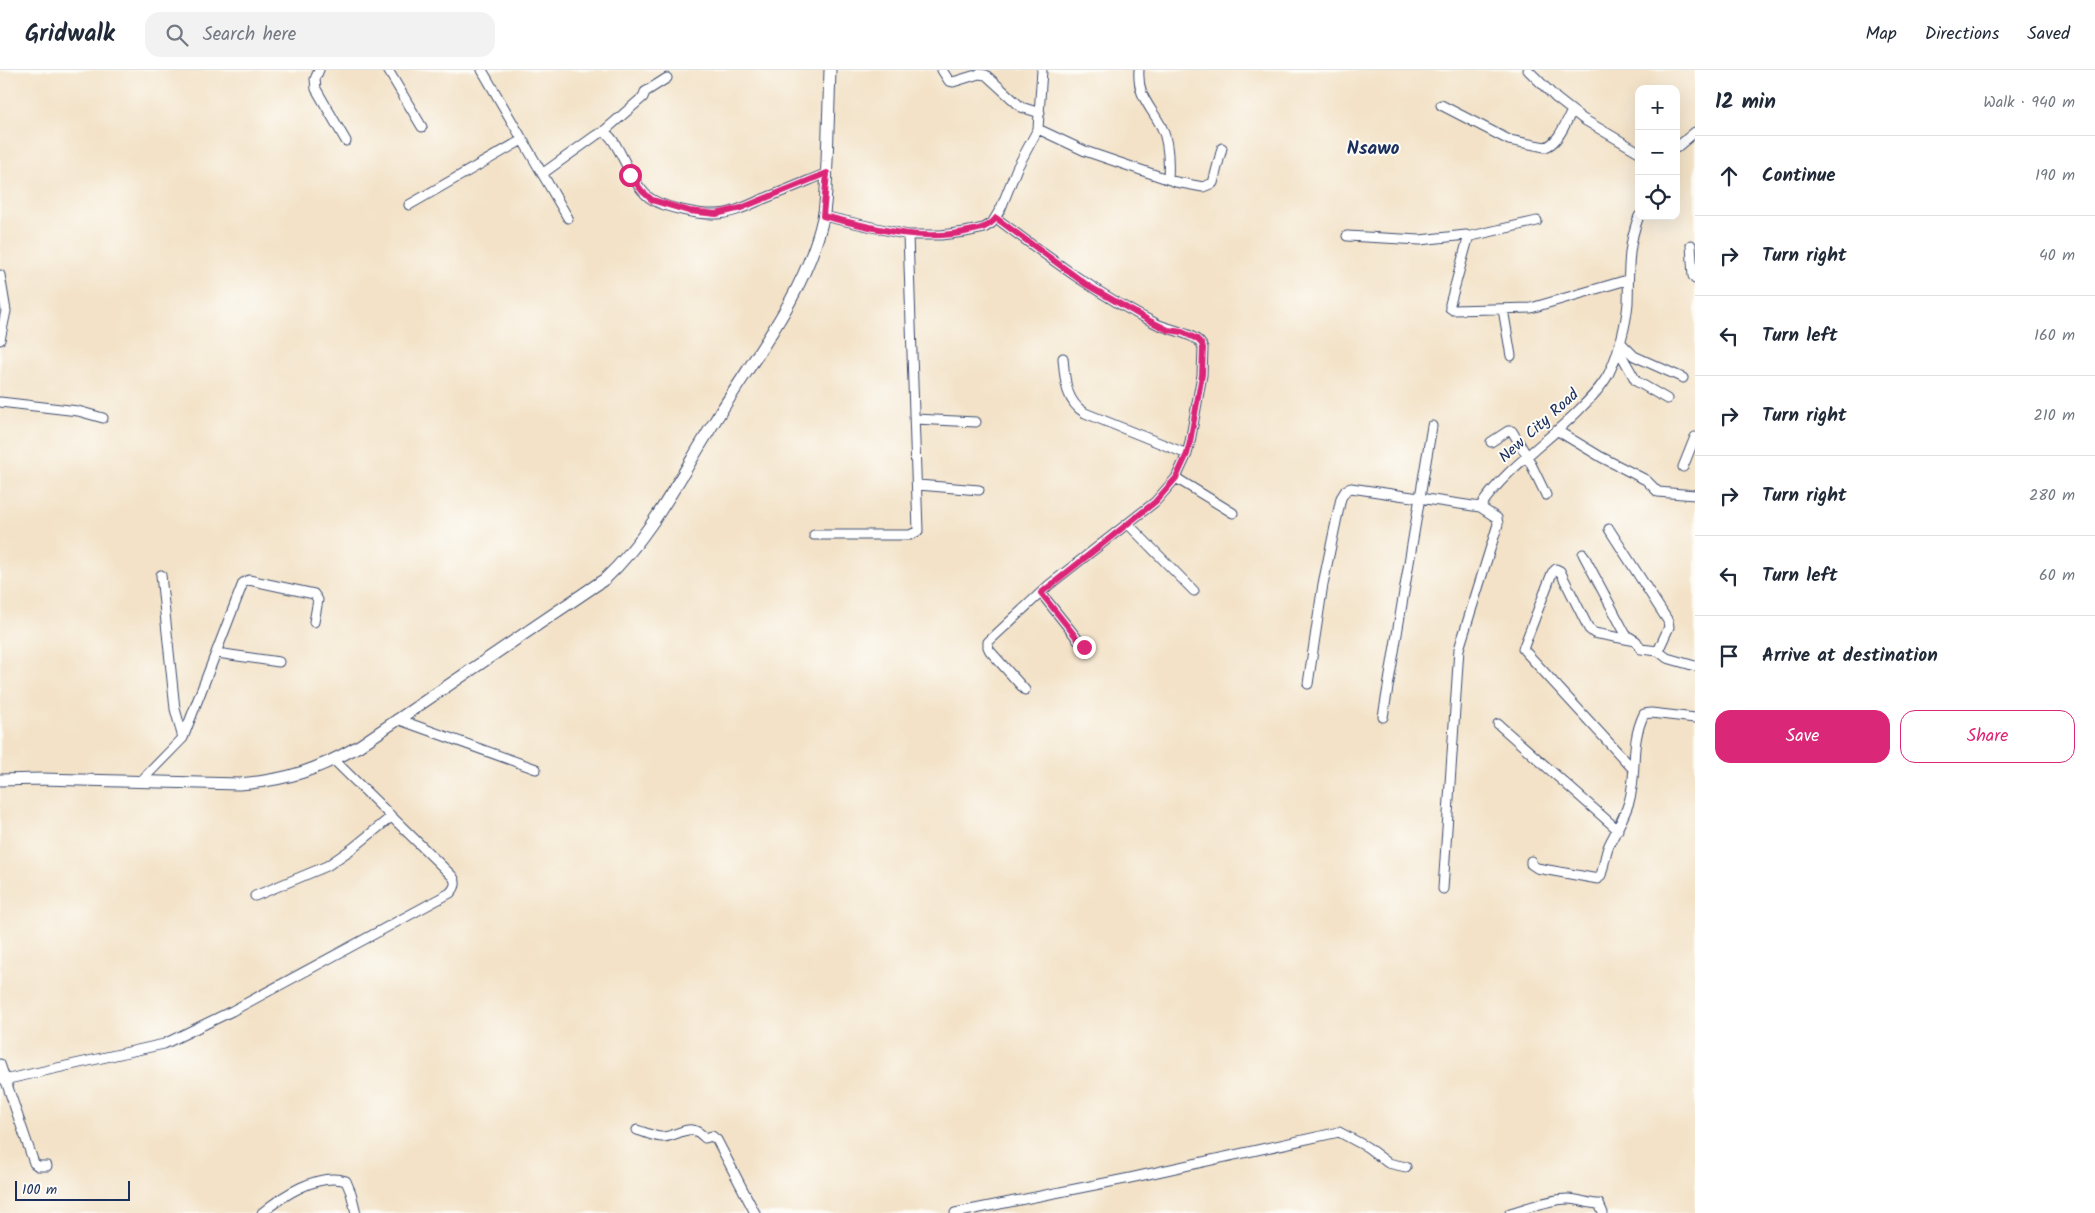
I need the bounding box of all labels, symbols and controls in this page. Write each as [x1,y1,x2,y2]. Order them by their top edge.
search box [145,12,495,57]
text: Gridwalk [25,15,115,54]
text: Search here [203,20,296,50]
text: Map [1865,20,1897,49]
text: Directions [1925,20,1999,49]
text: Saved [2027,20,2070,49]
icon: search [163,21,191,49]
map controls [1635,85,1680,220]
button: + [1635,85,1680,130]
text: 12 min [1715,86,1776,119]
text: Walk · 940 m [1983,90,2075,115]
button: − [1635,130,1680,175]
district label: Nsawo [1347,134,1400,164]
text: Continue [1762,161,1835,191]
icon: ahead [1715,162,1743,190]
text: 190 m [2035,163,2075,188]
route start [619,164,642,187]
button: locate [1635,175,1680,220]
text: Turn right [1762,241,1847,271]
icon: right [1715,242,1743,270]
text: 40 m [2039,243,2075,268]
text: Turn left [1762,321,1837,351]
icon: left [1715,322,1743,350]
text: 160 m [2034,323,2075,348]
street label: New City Road [1493,382,1586,469]
text: Turn right [1762,401,1847,431]
icon: right [1715,402,1743,430]
text: 210 m [2034,403,2075,428]
text: Turn right [1762,481,1847,511]
icon: right [1715,482,1743,510]
text: 280 m [2029,483,2075,508]
text: Turn left [1762,561,1837,591]
icon: left [1715,562,1743,590]
text: 60 m [2039,563,2075,588]
route end [1073,636,1096,659]
text: Arrive at destination [1762,641,1938,671]
icon: arrive [1715,642,1743,670]
button: Save [1715,710,1890,763]
button: Share [1900,710,2075,763]
scale bar [15,1178,130,1201]
text: 100 m [22,1179,57,1201]

